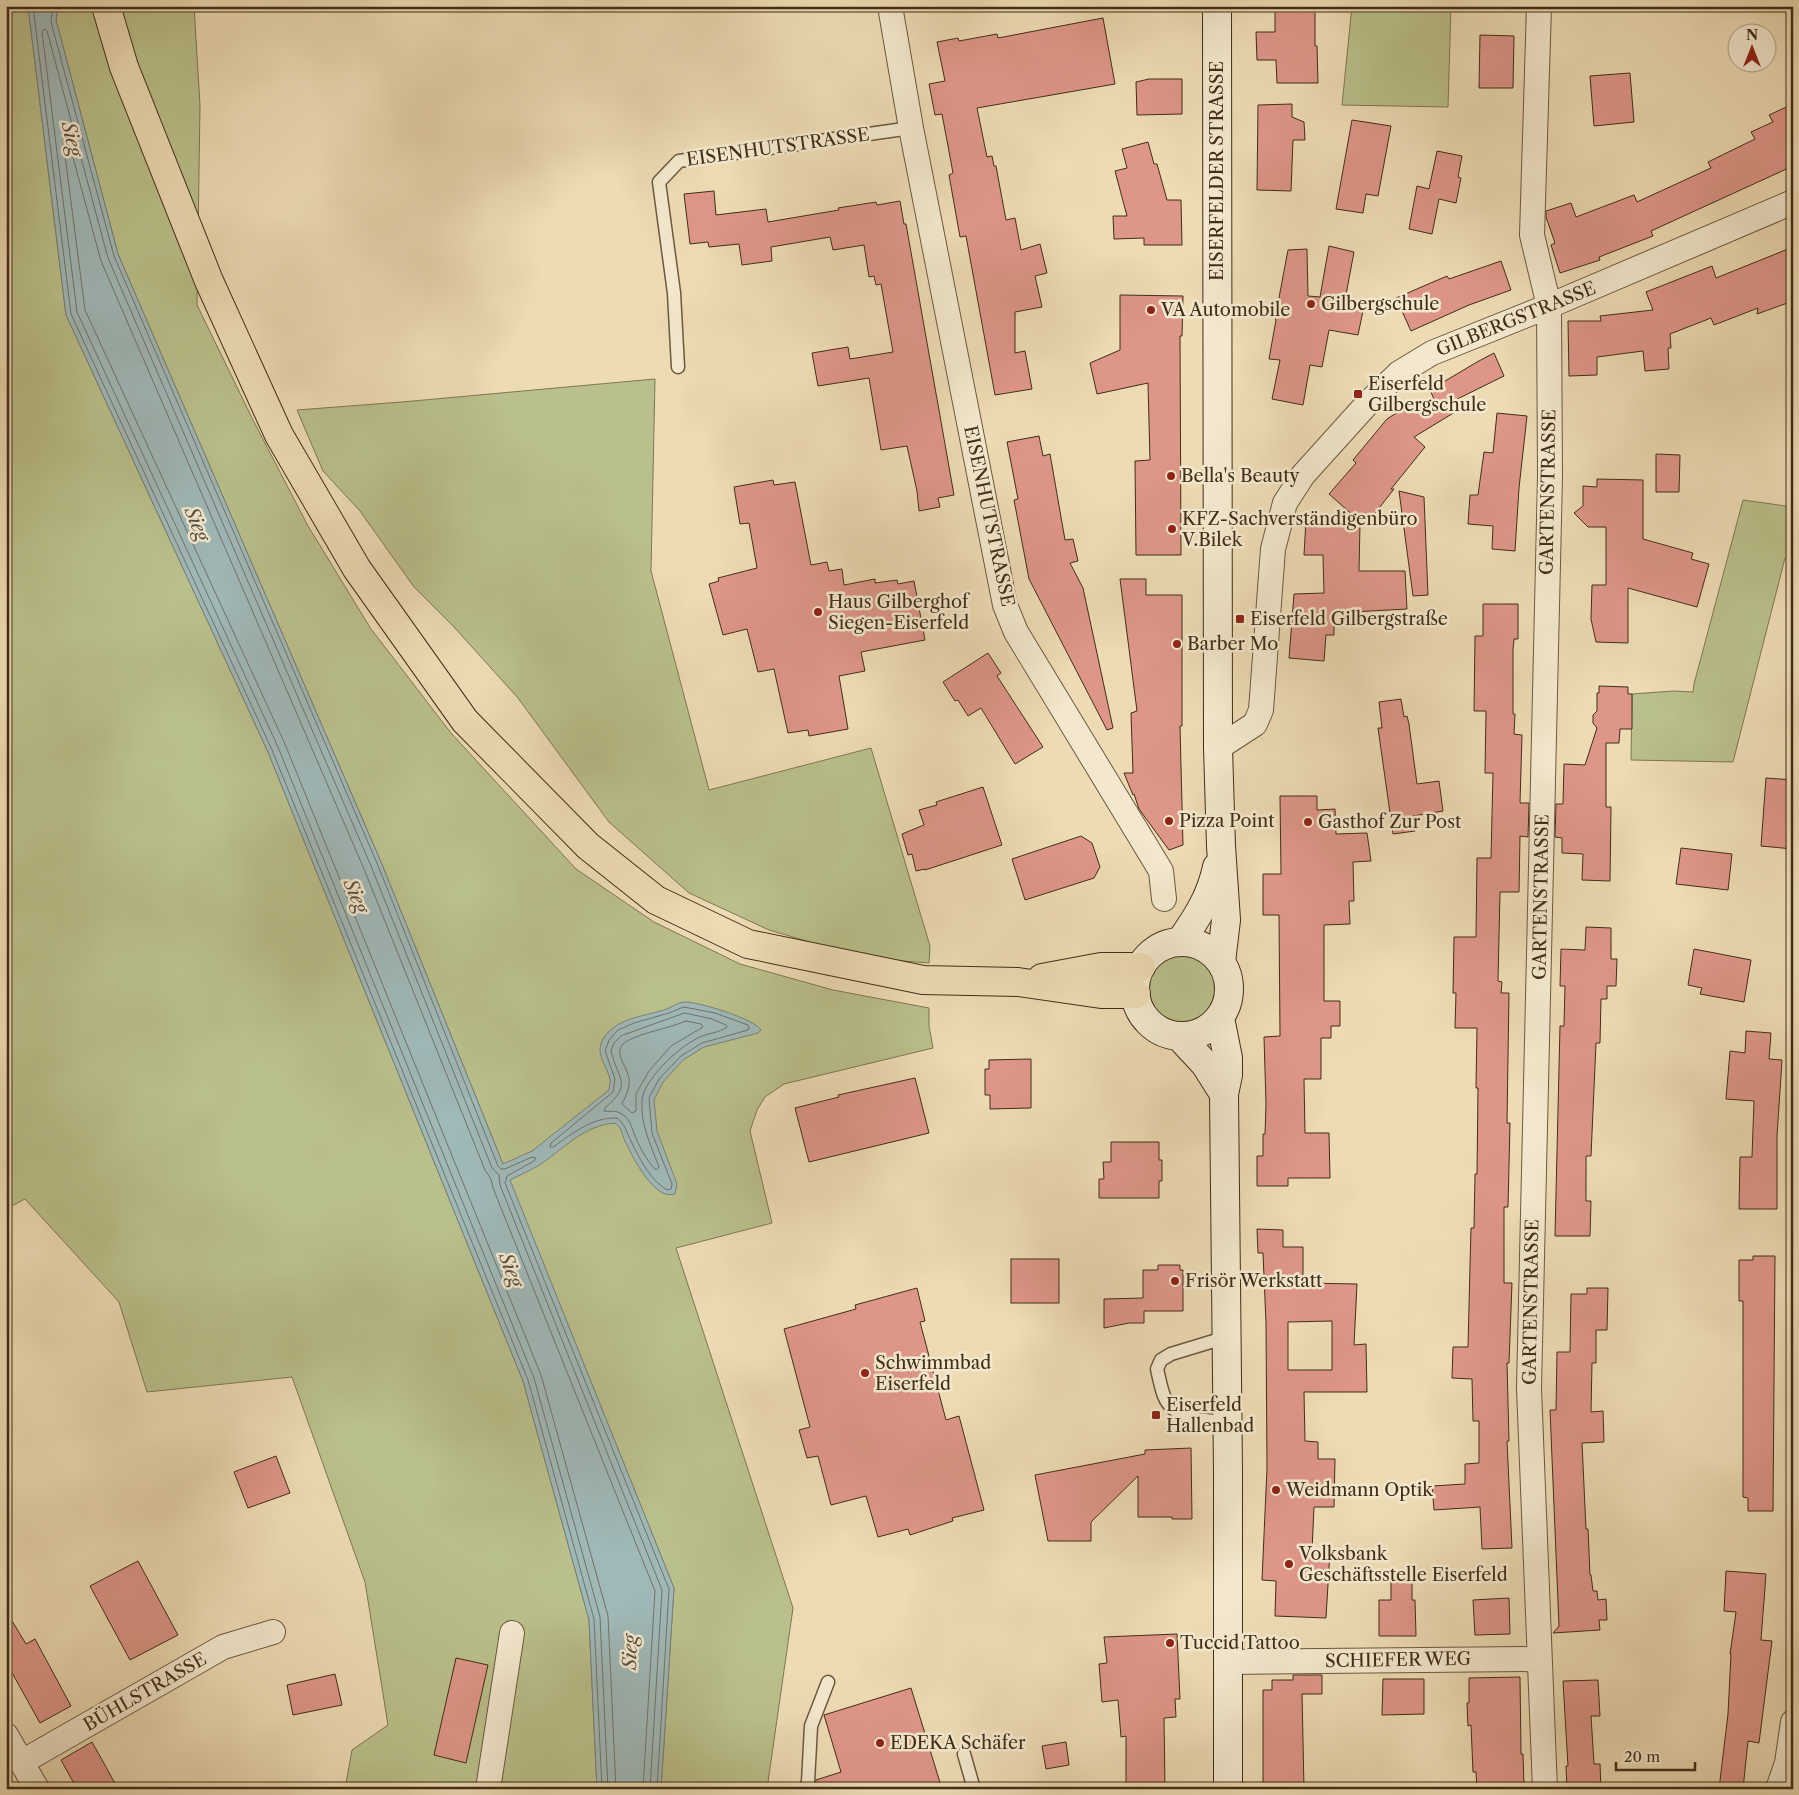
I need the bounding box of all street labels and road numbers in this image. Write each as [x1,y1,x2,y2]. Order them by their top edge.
street label: EISERFELDER STRASSE [1206,61,1228,281]
street label: EISENHUTSTRASSE [685,123,871,171]
street label: GILBERGSTRASSE [1433,277,1599,361]
street label: GARTENSTRASSE [1536,409,1560,575]
street label: EISENHUTSTRASSE [959,423,1019,609]
street label: GARTENSTRASSE [1529,814,1553,980]
street label: GARTENSTRASSE [1519,1219,1543,1385]
street label: BÜHLSTRASSE [79,1647,210,1736]
street label: SCHIEFER WEG [1325,1648,1472,1672]

